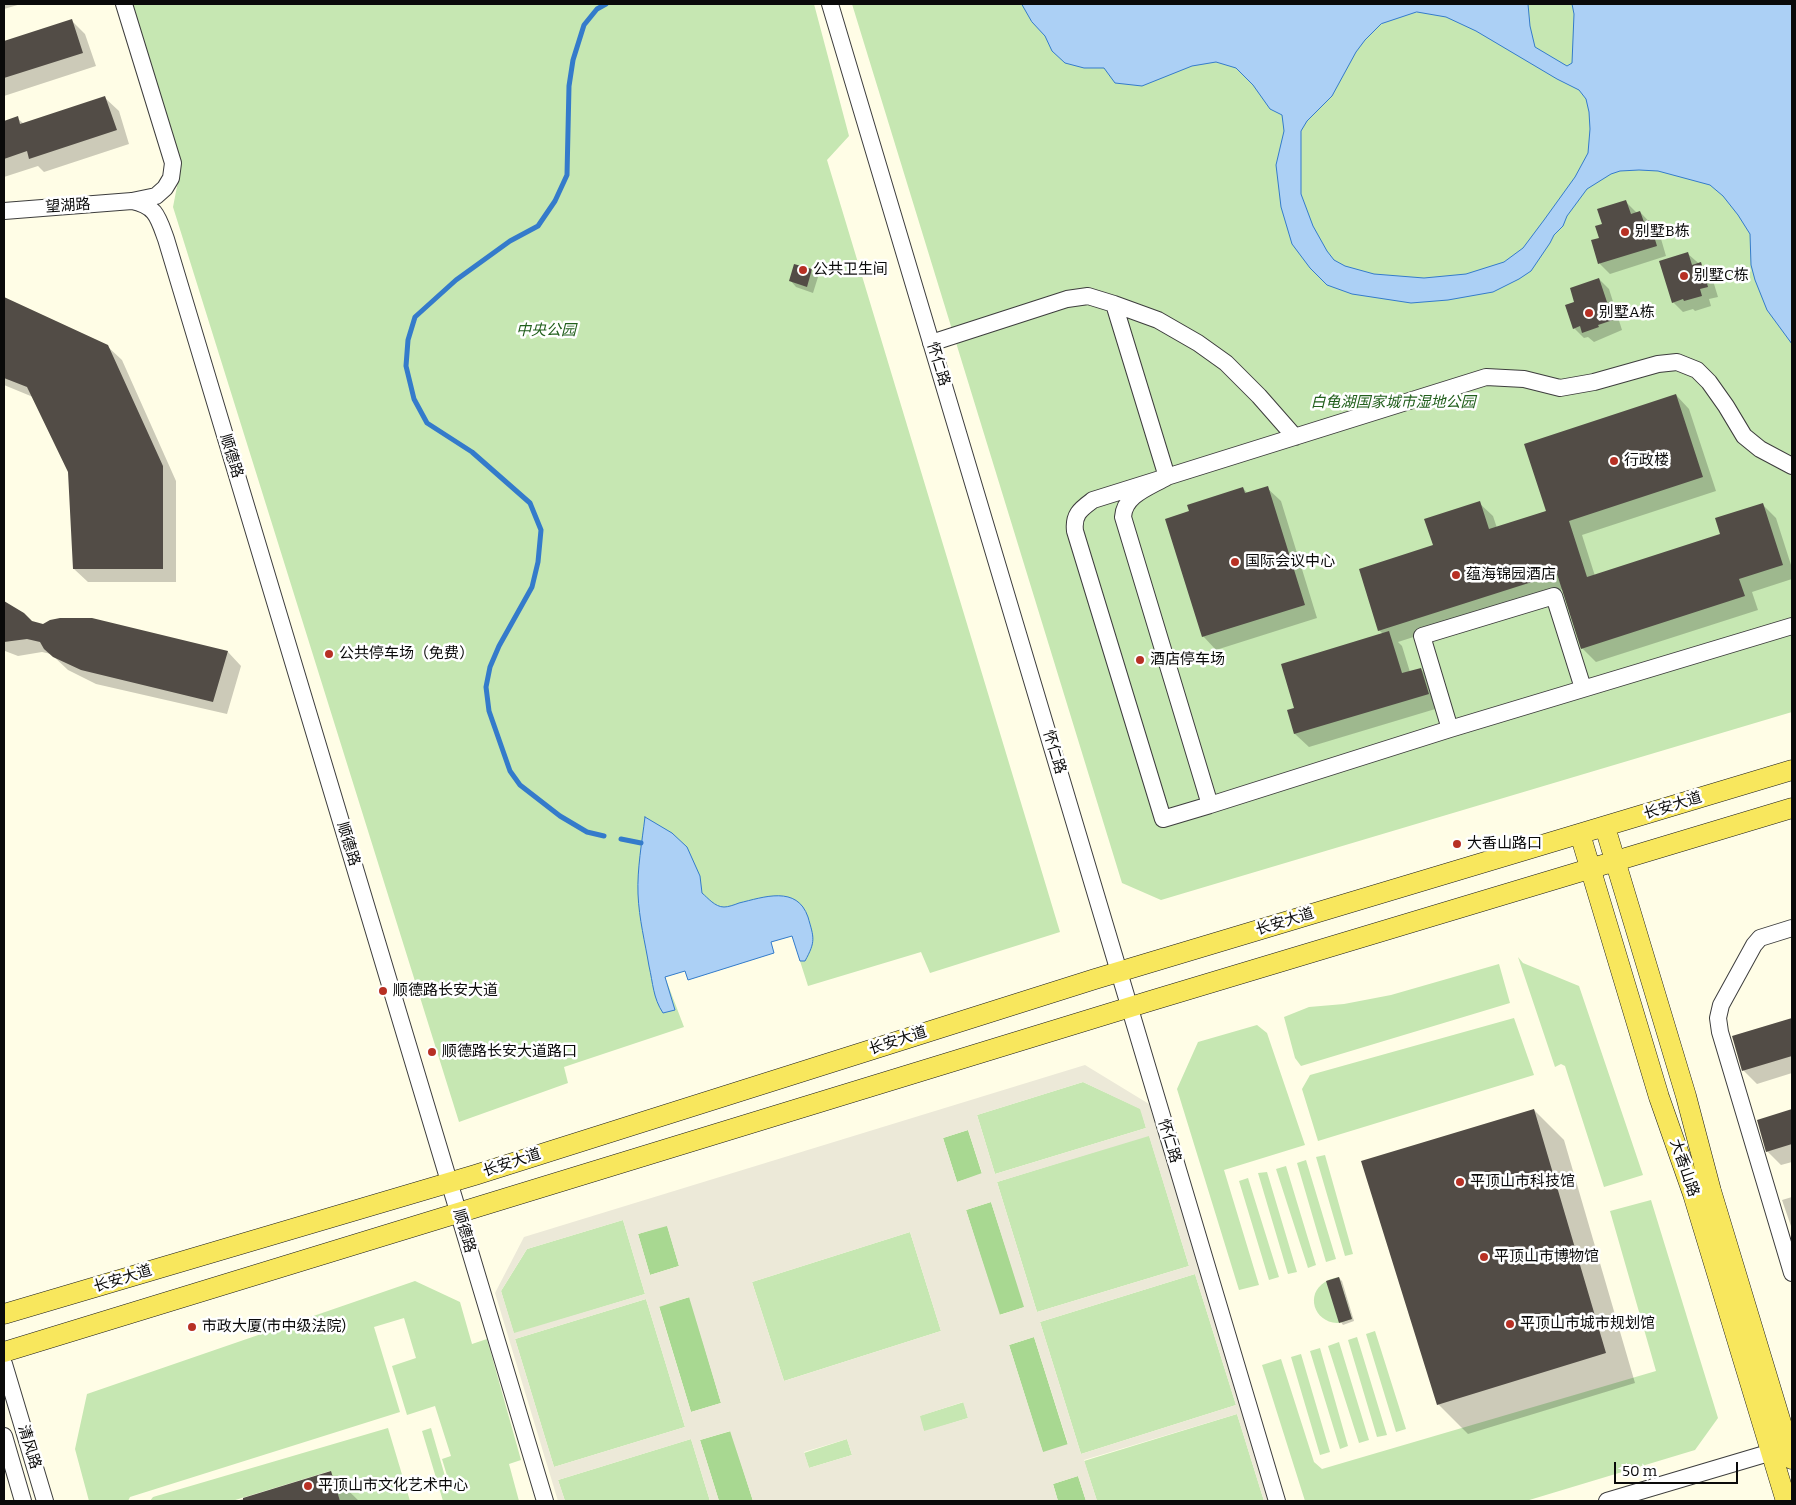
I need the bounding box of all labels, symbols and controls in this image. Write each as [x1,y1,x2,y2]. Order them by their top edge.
street label: 望湖路 [45,195,91,217]
place label: 别墅B栋 [1635,223,1690,241]
marker: 别墅B栋 [1619,226,1631,238]
place label: 公共卫生间 [813,261,888,279]
marker: 公共卫生间 [797,264,809,276]
place label: 别墅C栋 [1694,267,1749,285]
marker: 别墅C栋 [1678,270,1690,282]
place label: 别墅A栋 [1599,304,1655,322]
marker: 别墅A栋 [1583,307,1595,319]
park label: 中央公园 [516,322,576,340]
street label: 怀仁路 [923,340,953,388]
park label: 白龟湖国家城市湿地公园 [1311,394,1475,412]
street label: 顺德路 [216,432,246,480]
place label: 行政楼 [1624,452,1669,470]
marker: 行政楼 [1608,455,1620,467]
place label: 国际会议中心 [1245,553,1335,571]
marker: 国际会议中心 [1229,556,1241,568]
place label: 蕴海锦园酒店 [1466,566,1556,584]
marker: 蕴海锦园酒店 [1450,569,1462,581]
place label: 公共停车场（免费） [339,645,474,663]
marker: 公共停车场（免费） [323,648,335,660]
place label: 酒店停车场 [1150,651,1225,669]
marker: 酒店停车场 [1134,654,1146,666]
street label: 怀仁路 [1039,728,1069,776]
street label: 长安大道 [1642,789,1704,823]
street label: 顺德路 [333,820,363,868]
place label: 大香山路口 [1467,835,1542,853]
marker: 大香山路口 [1451,838,1463,850]
street label: 长安大道 [1254,905,1316,939]
place label: 顺德路长安大道 [393,982,498,1000]
marker: 顺德路长安大道 [377,985,389,997]
street label: 长安大道 [867,1023,929,1059]
place label: 顺德路长安大道路口 [442,1043,577,1061]
marker: 顺德路长安大道路口 [426,1046,438,1058]
street label: 怀仁路 [1154,1117,1184,1165]
street label: 大香山路 [1666,1137,1702,1199]
street label: 长安大道 [481,1145,543,1181]
place label: 平顶山市科技馆 [1470,1173,1575,1191]
marker: 平顶山市科技馆 [1454,1176,1466,1188]
street label: 顺德路 [449,1207,479,1255]
place label: 平顶山市博物馆 [1494,1248,1599,1266]
marker: 平顶山市博物馆 [1478,1251,1490,1263]
street label: 长安大道 [92,1262,154,1296]
place label: 平顶山市城市规划馆 [1520,1315,1655,1333]
place label: 市政大厦(市中级法院) [202,1318,346,1336]
marker: 平顶山市城市规划馆 [1504,1318,1516,1330]
marker: 市政大厦(市中级法院) [186,1321,198,1333]
street label: 清风路 [14,1423,44,1471]
scale bar [1616,1452,1740,1484]
text: 50 m [1622,1462,1657,1480]
place label: 平顶山市文化艺术中心 [318,1477,468,1495]
marker: 平顶山市文化艺术中心 [302,1480,314,1492]

